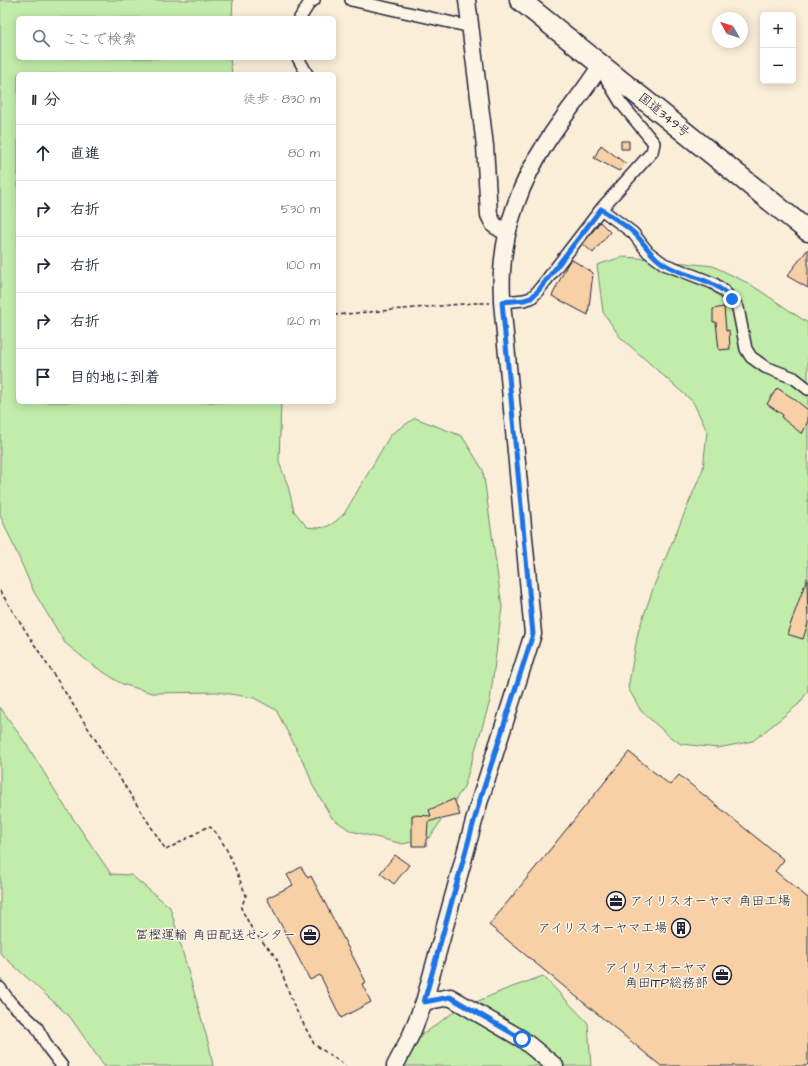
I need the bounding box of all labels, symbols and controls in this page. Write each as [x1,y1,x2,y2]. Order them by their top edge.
north arrow [712,12,748,48]
map controls [760,12,796,84]
button: + [760,12,796,48]
search box [16,16,336,60]
icon: search [30,27,52,49]
text: ここで検索 [62,29,137,50]
button: − [760,48,796,84]
text: 11 分 [32,88,60,112]
street label: 国道349号 [634,89,694,141]
text: 徒歩 · 830 m [243,90,320,108]
icon: ahead [32,142,54,164]
text: 直進 [70,143,100,164]
text: 80 m [288,144,320,162]
icon: right [32,198,54,220]
text: 右折 [70,199,100,220]
text: 530 m [281,200,320,218]
icon: right [32,254,54,276]
text: 右折 [70,255,100,276]
text: 100 m [287,256,320,274]
route end [723,290,741,308]
icon: right [32,310,54,332]
text: 右折 [70,311,100,332]
text: 120 m [287,312,320,330]
icon: arrive [32,366,54,388]
text: 目的地に到着 [70,367,160,388]
office icon: アイリスオーヤマ 角田工場 [605,890,627,912]
place label: アイリスオーヤマ 角田工場 [630,892,790,910]
building icon: アイリスオーヤマ工場 [670,917,692,939]
place label: アイリスオーヤマ工場 [538,919,667,937]
office icon: 冨樫運輸 角田配送センター [299,924,321,946]
place label: 冨樫運輸 角田配送センター [135,926,296,944]
place label: アイリスオーヤマ 角田ITP総務部 [605,959,708,992]
office icon: アイリスオーヤマ 角田ITP総務部 [711,964,733,986]
route start [513,1030,531,1048]

